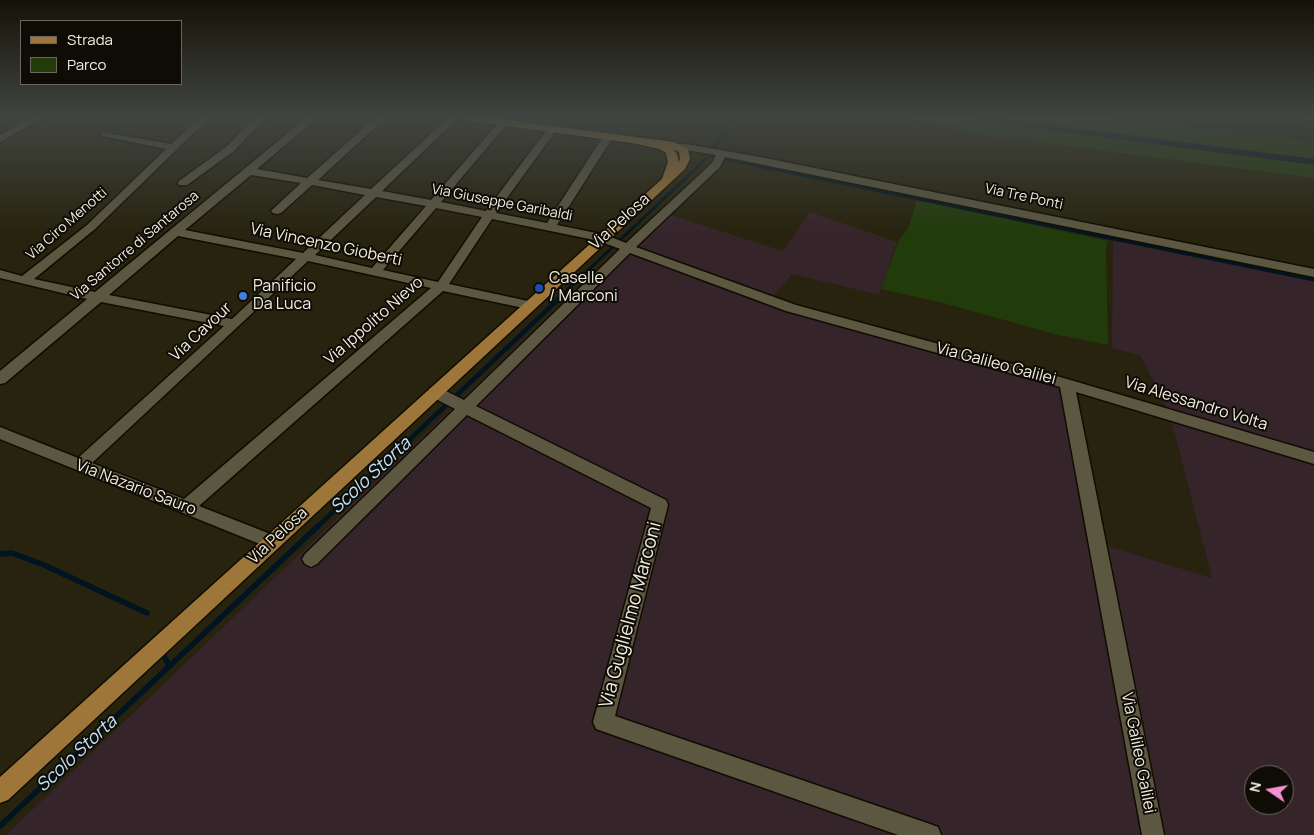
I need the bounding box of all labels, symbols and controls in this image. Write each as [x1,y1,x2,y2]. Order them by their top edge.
legend [20,20,182,85]
text: Strada [67,29,113,50]
text: Parco [67,54,106,75]
street label: Via Giuseppe Garibaldi [430,181,574,225]
street label: Via Tre Ponti [983,181,1065,213]
street label: Via Ciro Menotti [23,184,111,264]
street label: Via Santorre di Santarosa [68,187,202,305]
street label: Via Pelosa [586,190,654,254]
street label: Via Vincenzo Gioberti [248,220,404,270]
place label: Caselle / Marconi [549,269,618,307]
street label: Via Ippolito Nievo [321,273,427,369]
place label: Panificio Da Luca [253,277,316,315]
marker: Caselle / Marconi [533,282,545,294]
marker: Panificio Da Luca [237,290,249,302]
street label: Via Cavour [166,298,236,366]
street label: Via Galileo Galilei [934,339,1058,389]
street label: Via Alessandro Volta [1122,373,1270,435]
water label: Scolo Storta [326,433,416,519]
street label: Via Nazario Sauro [73,456,199,520]
street label: Via Pelosa [244,504,312,568]
street label: Via Guglielmo Marconi [595,519,667,711]
street label: Via Galileo Galilei [1117,691,1159,815]
water label: Scolo Storta [32,711,122,797]
north arrow [1244,765,1294,815]
text: N [1244,780,1265,794]

